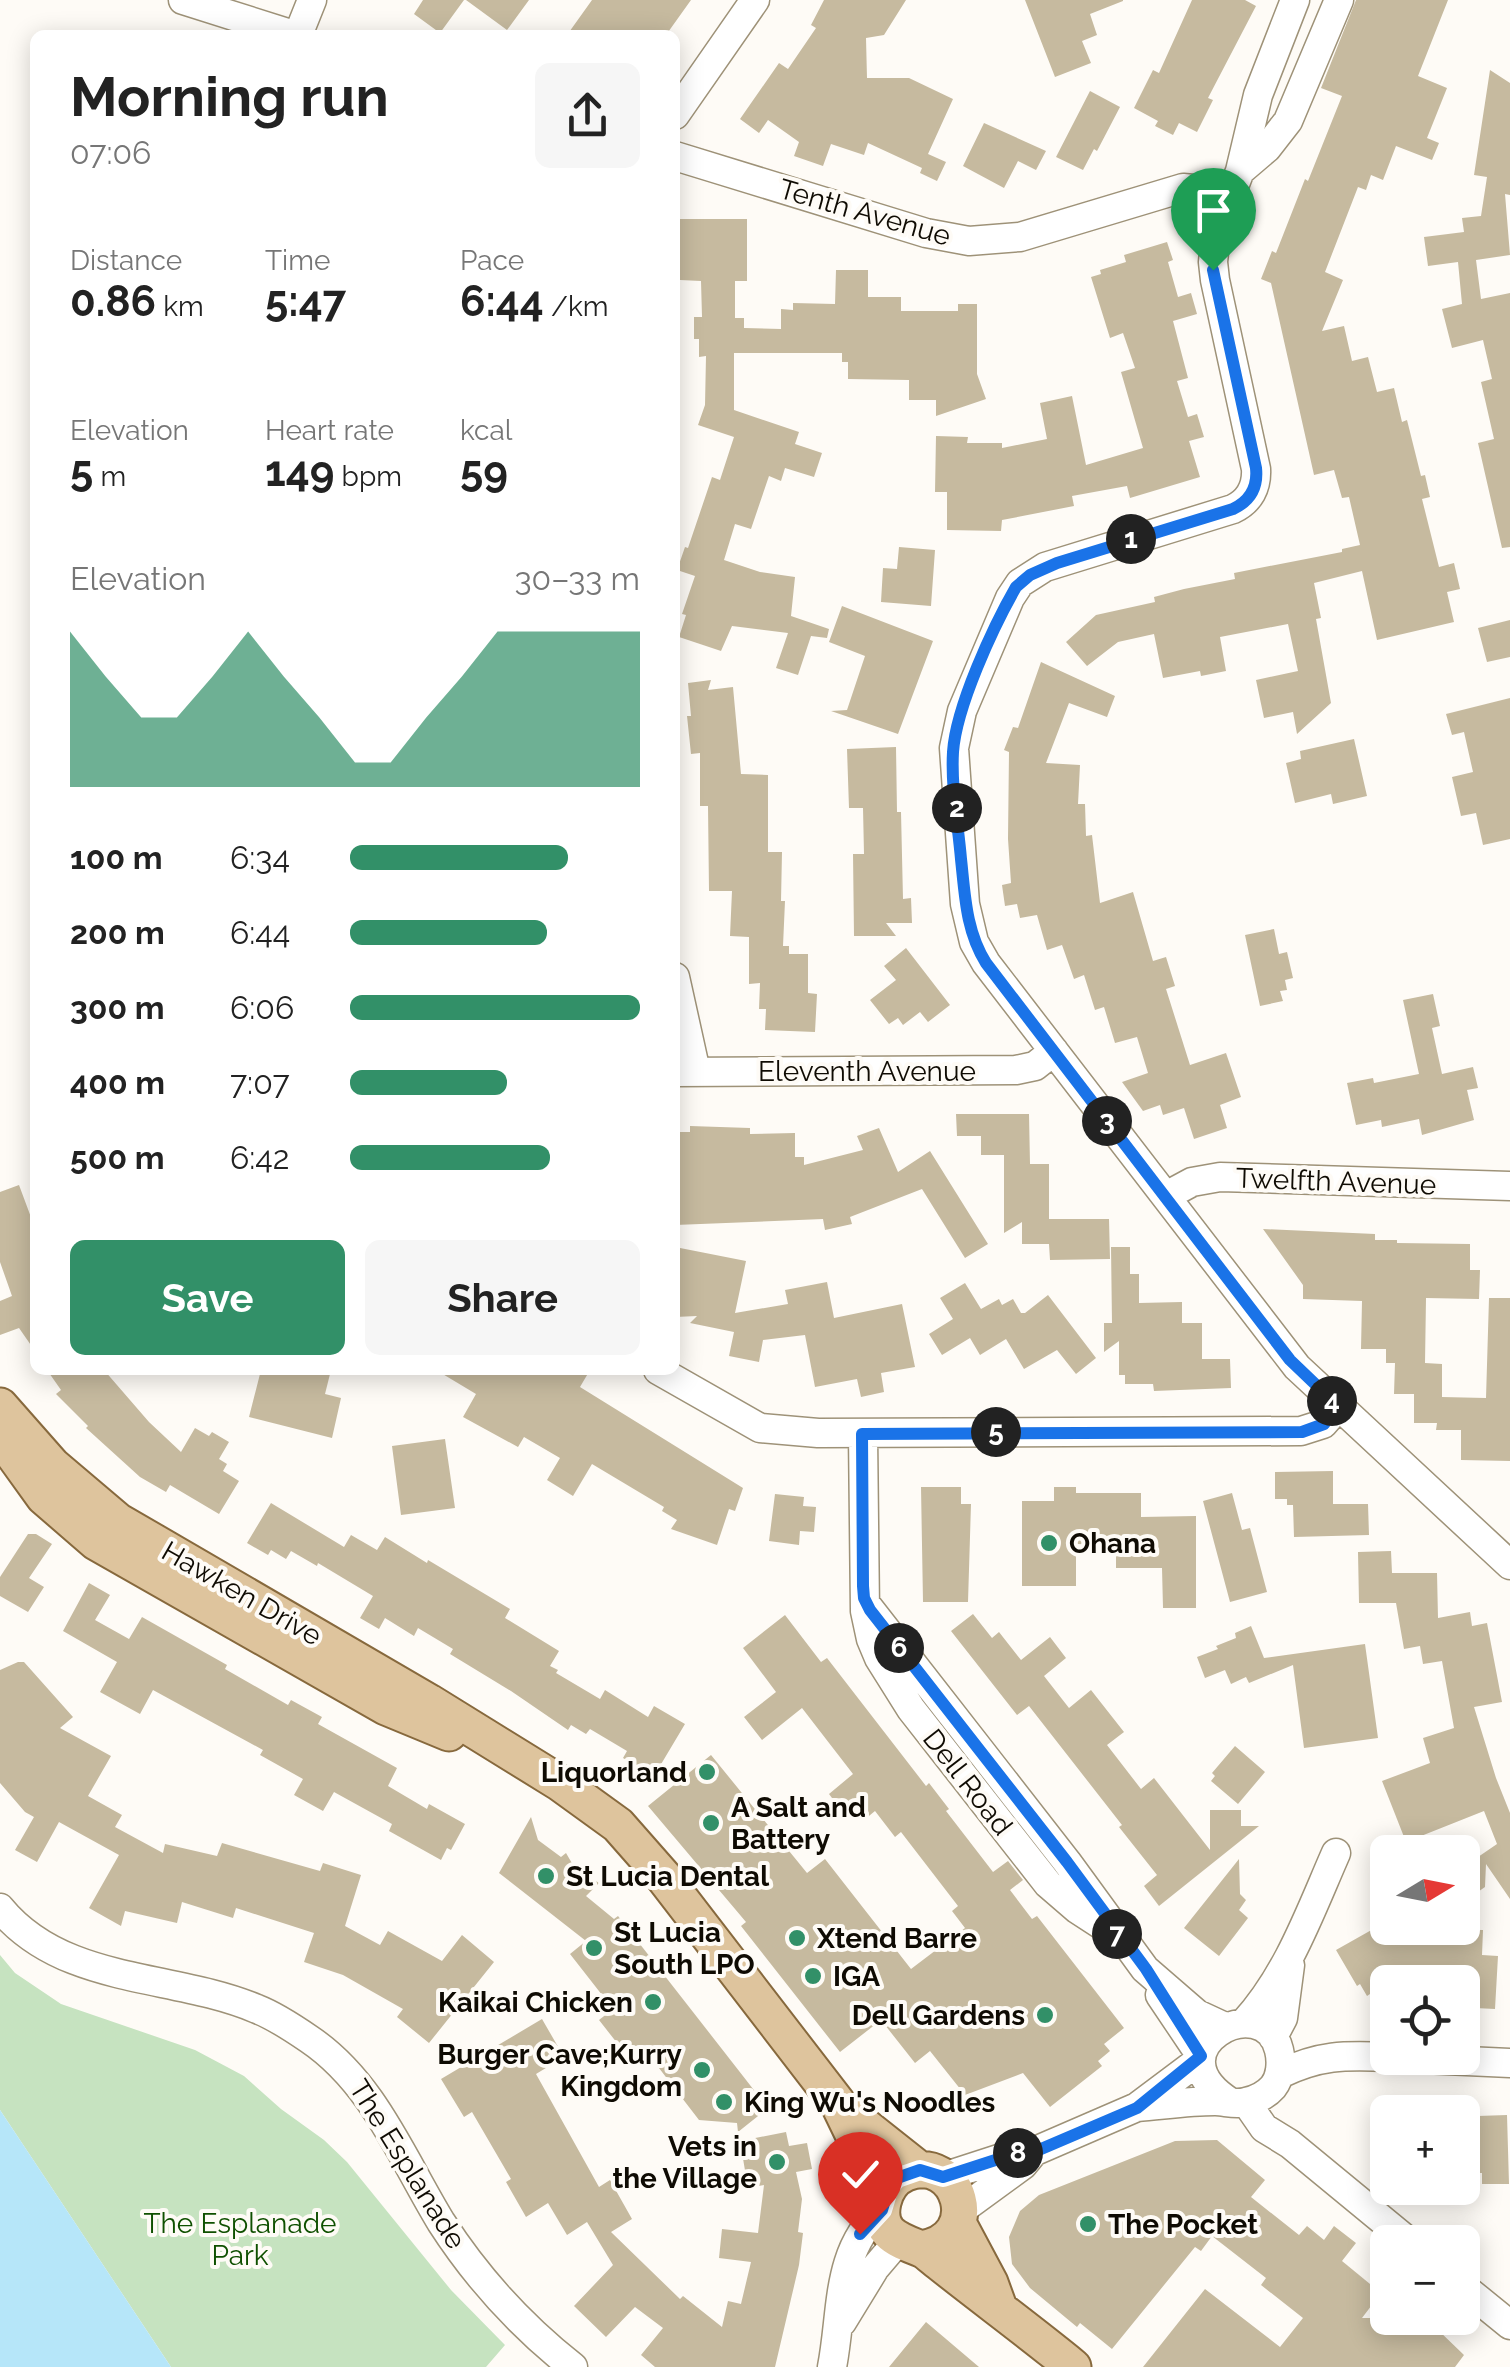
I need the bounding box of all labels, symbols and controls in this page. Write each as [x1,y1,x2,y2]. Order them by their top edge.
button: share [535,63,640,168]
text: Morning run [70,64,389,129]
text: 07:06 [70,134,151,171]
pin [1171,168,1256,271]
street label: Tenth Avenue [775,172,954,253]
icon: arrive [1186,183,1241,238]
text: Distance [70,244,182,277]
text: Time [265,244,330,277]
text: Pace [460,244,524,277]
text: 0.86 [70,277,156,326]
text: 5:47 [265,277,346,326]
text: 6:44 [460,277,544,326]
text: km [156,290,204,323]
text: /km [544,290,608,323]
text: Elevation [70,414,189,447]
text: Heart rate [265,414,394,447]
text: kcal [460,414,512,447]
text: 5 [70,447,93,496]
text: 149 [265,447,334,496]
text: 59 [460,447,508,496]
text: m [93,460,126,493]
text: bpm [334,460,402,493]
pin: 1 [1106,514,1156,564]
text: 1 [1124,522,1138,555]
text: Elevation [70,560,206,597]
text: 30–33 m [514,560,640,597]
pin: 2 [932,783,982,833]
text: 2 [949,791,965,824]
text: 100 m [70,839,163,876]
text: 6:34 [230,839,290,876]
text: 200 m [70,914,165,951]
text: 6:44 [230,914,290,951]
text: 300 m [70,989,165,1026]
text: 6:06 [230,989,294,1026]
street label: Eleventh Avenue [758,1055,976,1088]
text: 400 m [70,1064,165,1101]
text: 7:07 [230,1064,290,1101]
pin: 3 [1082,1096,1132,1146]
text: 3 [1099,1104,1115,1137]
text: 500 m [70,1139,165,1176]
text: 6:42 [230,1139,289,1176]
street label: Twelfth Avenue [1235,1162,1437,1201]
button: Save [70,1240,345,1355]
button: Share [365,1240,640,1355]
pin: 4 [1307,1376,1357,1426]
text: 4 [1324,1384,1340,1417]
pin: 5 [971,1407,1021,1457]
text: 5 [988,1415,1004,1448]
place label: Ohana [1069,1527,1156,1560]
marker: Ohana [1038,1532,1060,1554]
street label: Hawken Drive [156,1534,327,1652]
pin: 6 [874,1623,924,1673]
text: 6 [891,1631,908,1664]
street label: Dell Road [916,1723,1019,1842]
place label: Liquorland [541,1756,687,1789]
marker: Liquorland [696,1761,718,1783]
place label: A Salt and Battery [731,1791,866,1856]
marker: A Salt and Battery [700,1812,722,1834]
north arrow [1370,1835,1480,1945]
map controls [1370,1835,1480,2335]
place label: St Lucia Dental [566,1860,769,1893]
marker: St Lucia Dental [535,1865,557,1887]
pin: 7 [1092,1909,1142,1959]
place label: St Lucia South LPO [614,1916,755,1981]
text: 7 [1109,1917,1125,1950]
place label: Xtend Barre [816,1922,977,1955]
marker: Xtend Barre [786,1927,808,1949]
marker: St Lucia South LPO [583,1937,605,1959]
place label: IGA [833,1960,880,1993]
marker: IGA [802,1965,824,1987]
button: locate [1370,1965,1480,2075]
place label: Kaikai Chicken [438,1986,633,2019]
marker: Kaikai Chicken [642,1991,664,2013]
place label: Dell Gardens [852,1999,1025,2032]
marker: Dell Gardens [1034,2004,1056,2026]
place label: Burger Cave;Kurry Kingdom [437,2038,683,2103]
marker: Burger Cave;Kurry Kingdom [691,2059,713,2081]
street label: The Esplanade [342,2074,473,2255]
place label: King Wu's Noodles [744,2086,995,2119]
marker: King Wu's Noodles [713,2091,735,2113]
button: + [1370,2095,1480,2205]
pin: 8 [993,2128,1043,2178]
place label: Vets in the Village [612,2130,757,2195]
pin [818,2132,903,2235]
text: 8 [1010,2136,1026,2169]
icon: check [833,2147,888,2202]
marker: Vets in the Village [766,2151,788,2173]
park label: The Esplanade Park [143,2207,337,2272]
place label: The Pocket [1108,2208,1258,2241]
marker: The Pocket [1077,2213,1099,2235]
button: − [1370,2225,1480,2335]

